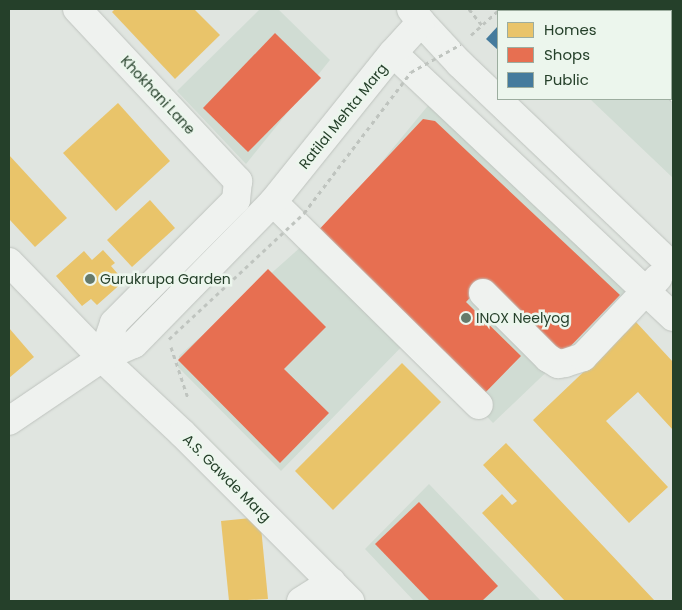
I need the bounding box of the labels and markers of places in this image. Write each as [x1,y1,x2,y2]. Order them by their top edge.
place label: Gurukrupa Garden [100,271,231,287]
marker: Gurukrupa Garden [84,273,96,285]
place label: INOX Neelyog [476,310,570,326]
marker: INOX Neelyog [460,312,472,324]

